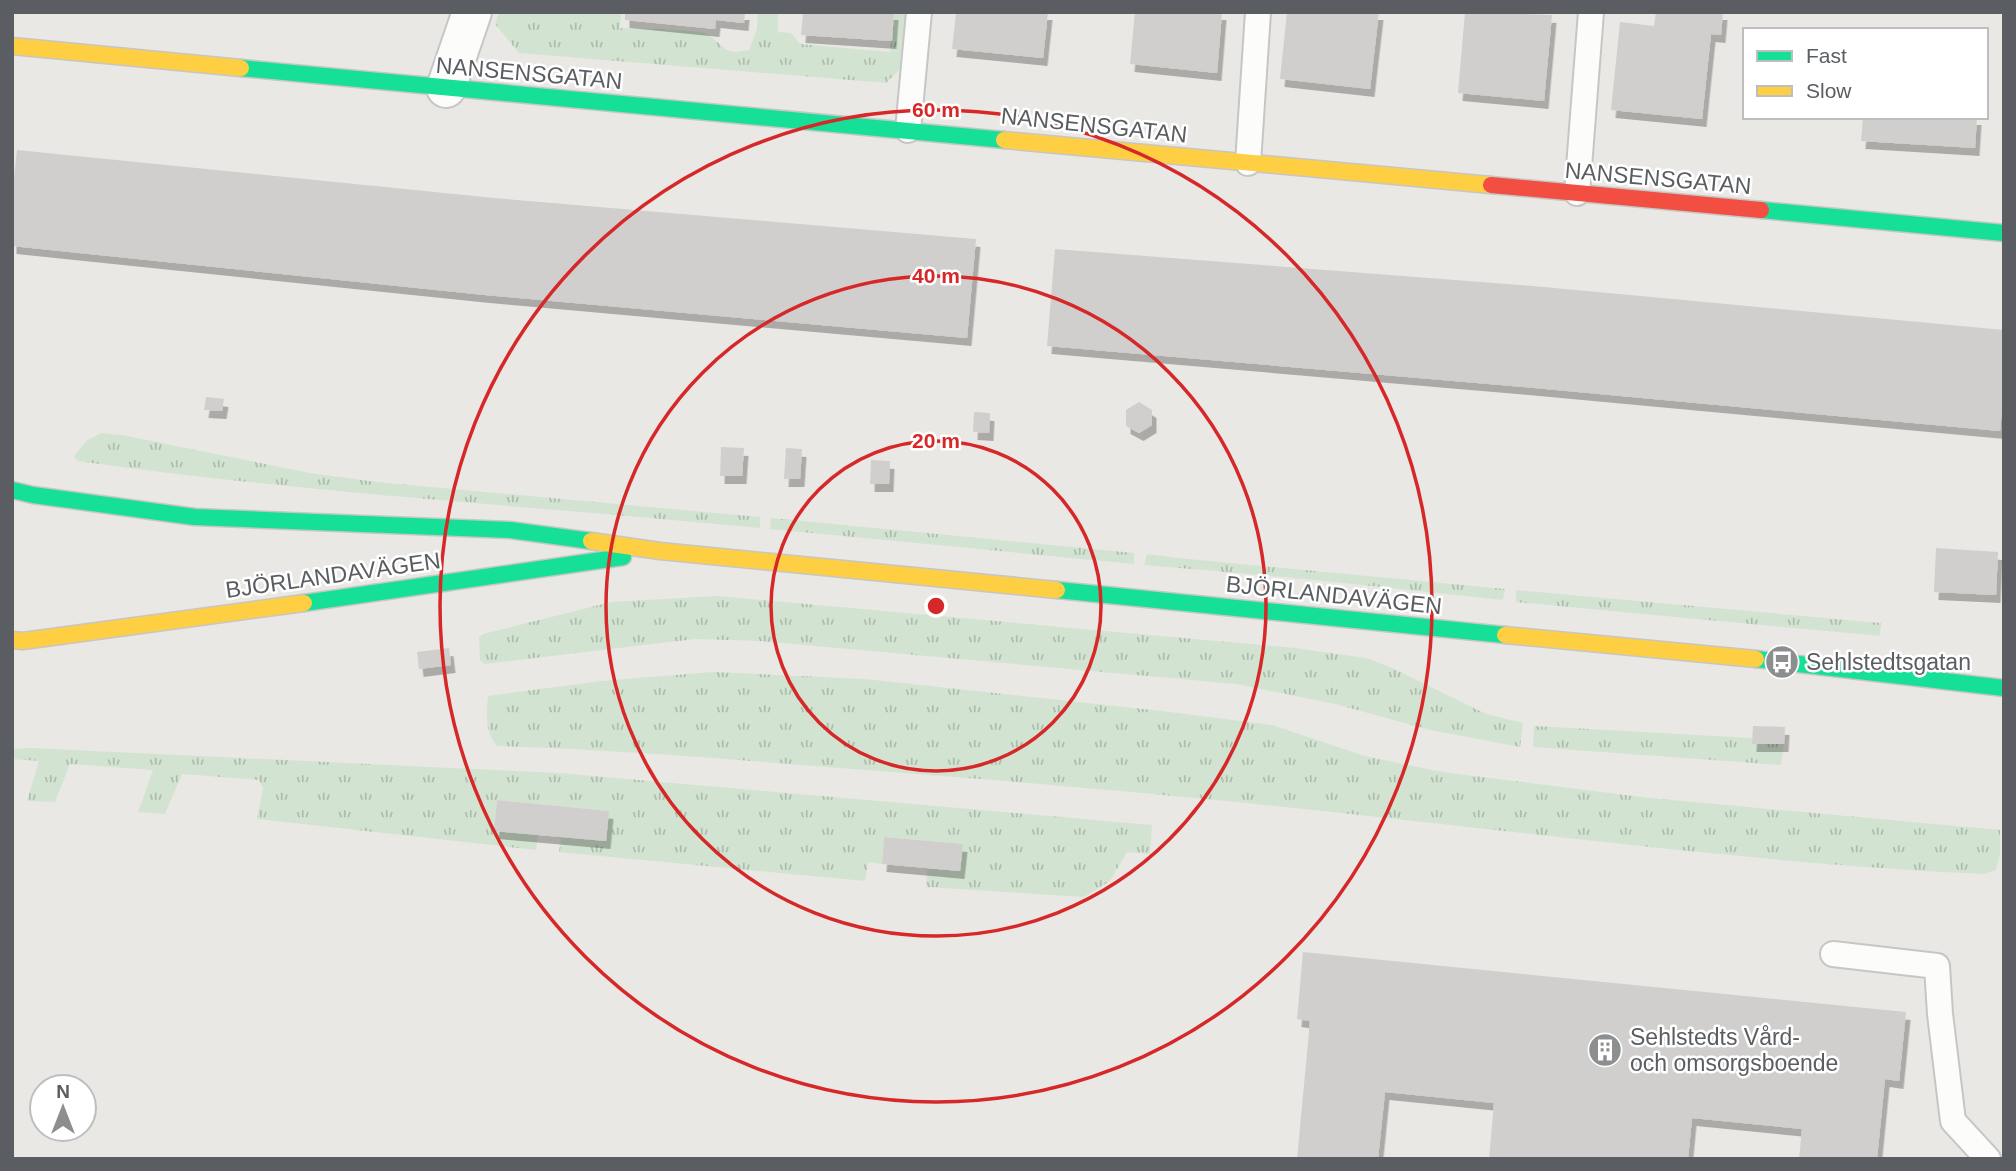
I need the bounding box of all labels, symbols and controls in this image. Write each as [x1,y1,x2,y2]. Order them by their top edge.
legend [1743,28,1988,119]
text: Fast [1806,44,1847,67]
street label: NANSENSGATAN [435,52,623,94]
text: Slow [1806,79,1852,102]
text: 60 m [912,98,960,121]
street label: NANSENSGATAN [1000,102,1188,148]
street label: NANSENSGATAN [1564,157,1752,199]
text: 40 m [912,264,960,287]
text: 20 m [912,429,960,452]
street label: BJÖRLANDAVÄGEN [224,547,442,603]
street label: BJÖRLANDAVÄGEN [1225,571,1443,619]
centre of rings [924,594,948,618]
bus stop icon: Sehlstedtsgatan [1763,643,1801,681]
place label: Sehlstedtsgatan [1806,649,1971,675]
place label: Sehlstedts Vård- och omsorgsboende [1630,1024,1838,1076]
building icon: Sehlstedts Vård- och omsorgsboende [1586,1031,1624,1069]
north arrow [28,1073,98,1143]
text: N [56,1081,70,1102]

